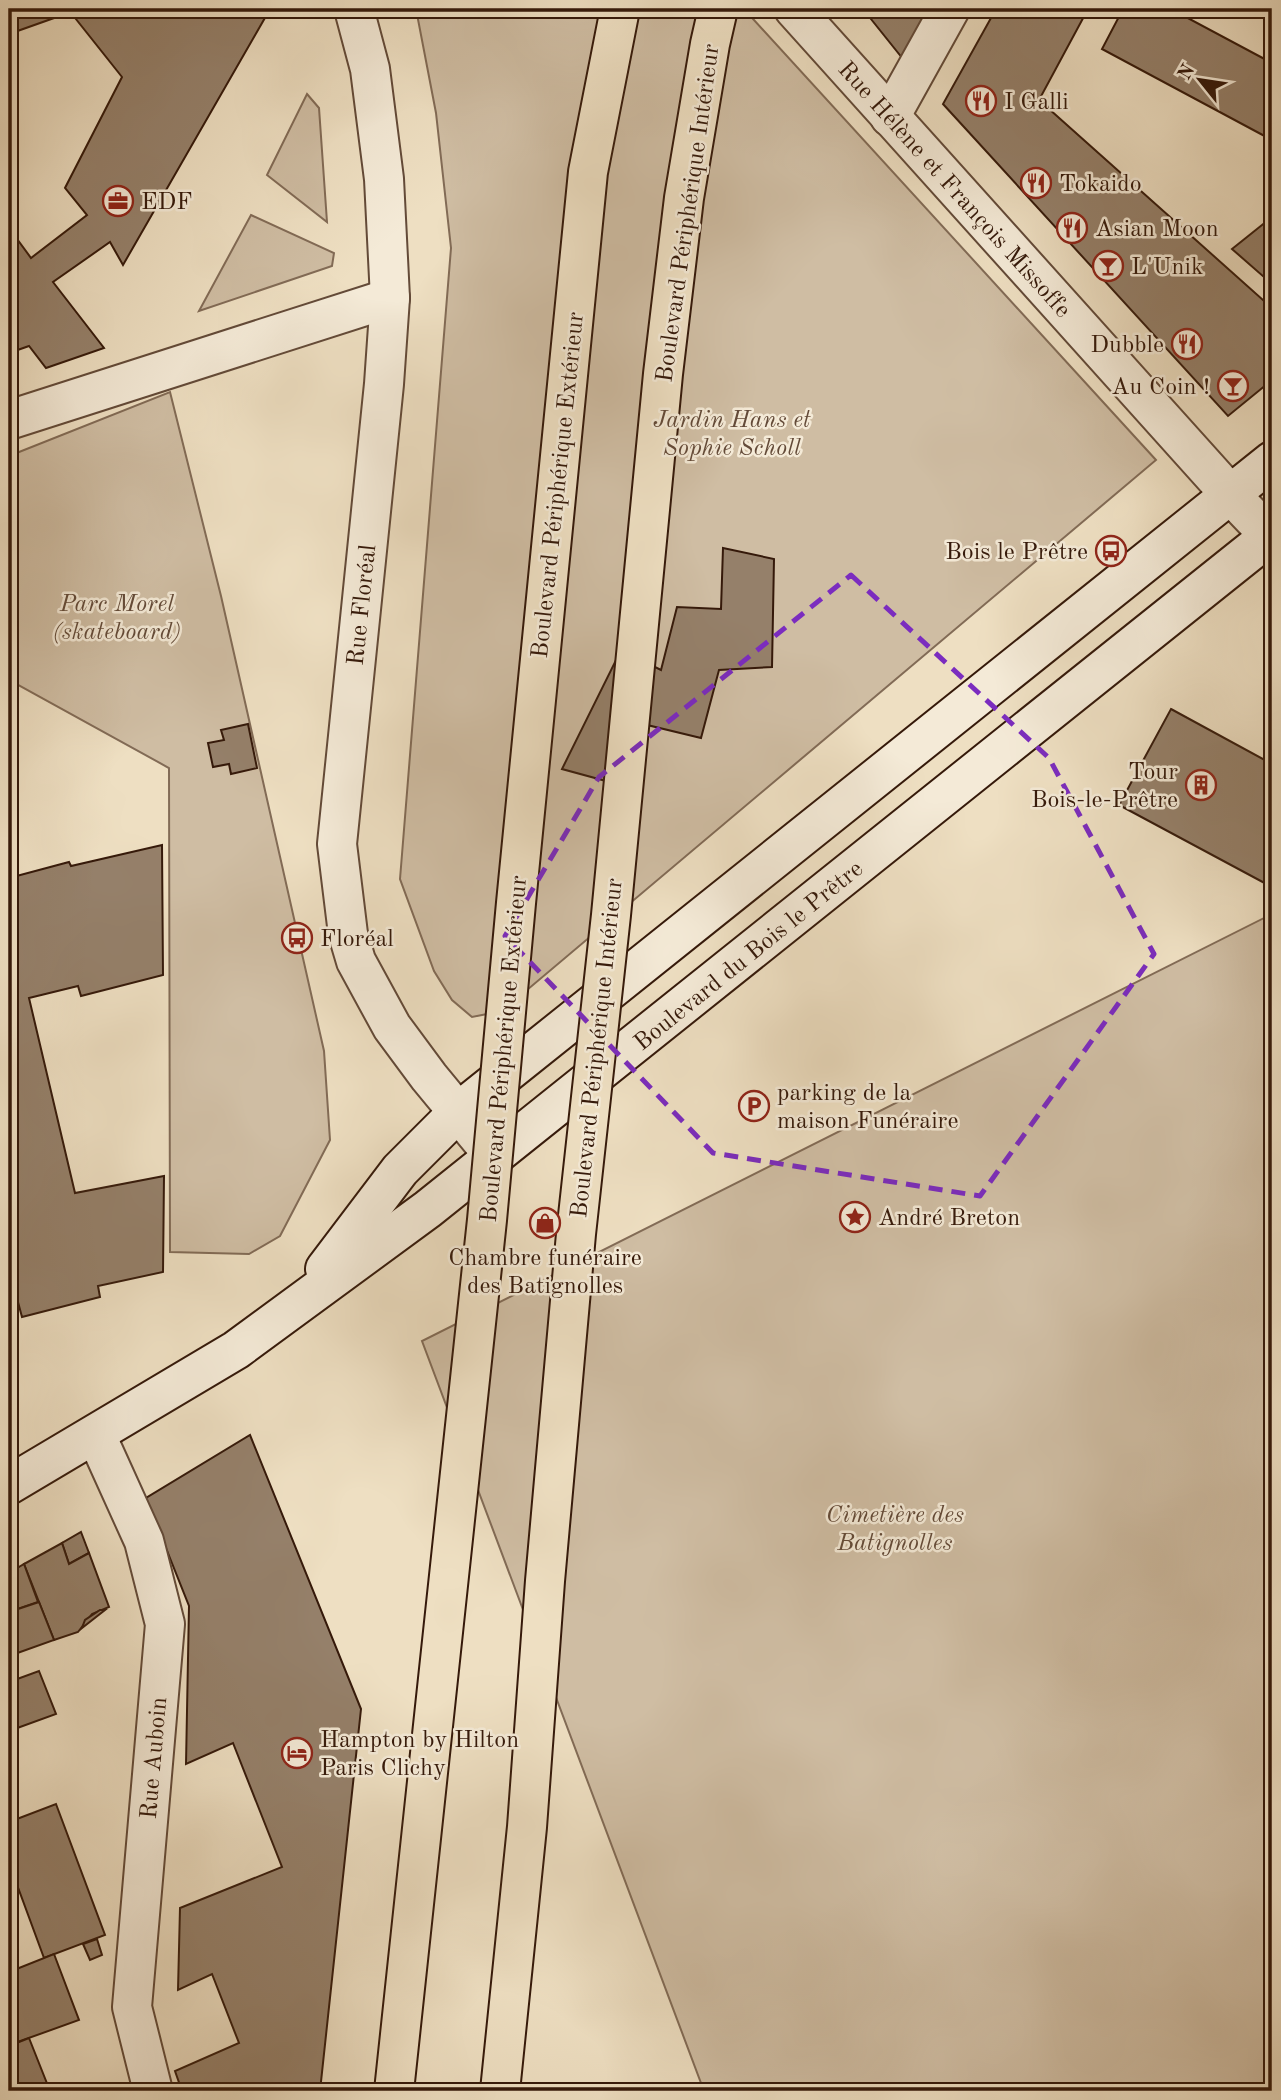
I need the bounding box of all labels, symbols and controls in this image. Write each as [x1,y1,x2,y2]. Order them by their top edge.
street label: Boulevard Périphérique Intérieur [653,42,725,384]
north arrow [1166,46,1236,116]
street label: Rue Hélène et François Missoffe [832,58,1075,323]
text: N [1176,61,1200,84]
restaurant icon: I Galli [964,84,998,118]
place label: I Galli [1004,91,1069,115]
restaurant icon: Tokaido [1019,166,1053,200]
place label: Tokaido [1059,173,1142,197]
office icon: EDF [101,184,135,218]
place label: EDF [141,191,193,215]
restaurant icon: Asian Moon [1055,211,1089,245]
place label: Asian Moon [1095,218,1219,242]
bar icon: L'Unik [1091,249,1125,283]
place label: L'Unik [1131,256,1203,280]
street label: Boulevard Périphérique Extérieur [529,311,589,660]
restaurant icon: Dubble [1170,327,1204,361]
place label: Dubble [1090,334,1164,358]
bar icon: Au Coin ! [1216,369,1250,403]
place label: Au Coin ! [1111,376,1210,400]
park label: Jardin Hans et Sophie Scholl [653,409,811,461]
bus stop icon: Bois le Prêtre [1094,534,1128,568]
place label: Bois le Prêtre [945,541,1088,565]
street label: Rue Floréal [345,543,381,667]
park label: Parc Morel (skateboard) [53,593,181,645]
place label: Tour Bois-le-Prêtre [1031,761,1178,813]
building icon: Tour Bois-le-Prêtre [1184,768,1218,802]
street label: Boulevard du Bois le Prêtre [630,857,868,1056]
street label: Boulevard Périphérique Extérieur [478,875,532,1224]
street label: Boulevard Périphérique Intérieur [568,877,628,1219]
bus stop icon: Floréal [280,921,314,955]
place label: Floréal [320,928,394,952]
place label: parking de la maison Funéraire [777,1082,959,1134]
parking icon: parking de la maison Funéraire [737,1089,771,1123]
place icon: André Breton [838,1200,872,1234]
shop icon: Chambre funéraire des Batignolles [528,1206,562,1240]
place label: André Breton [878,1207,1020,1231]
place label: Chambre funéraire des Batignolles [448,1247,642,1299]
park label: Cimetière des Batignolles [826,1504,964,1556]
street label: Rue Auboin [138,1696,172,1820]
place label: Hampton by Hilton Paris Clichy [320,1729,519,1781]
hotel icon: Hampton by Hilton Paris Clichy [280,1736,314,1770]

